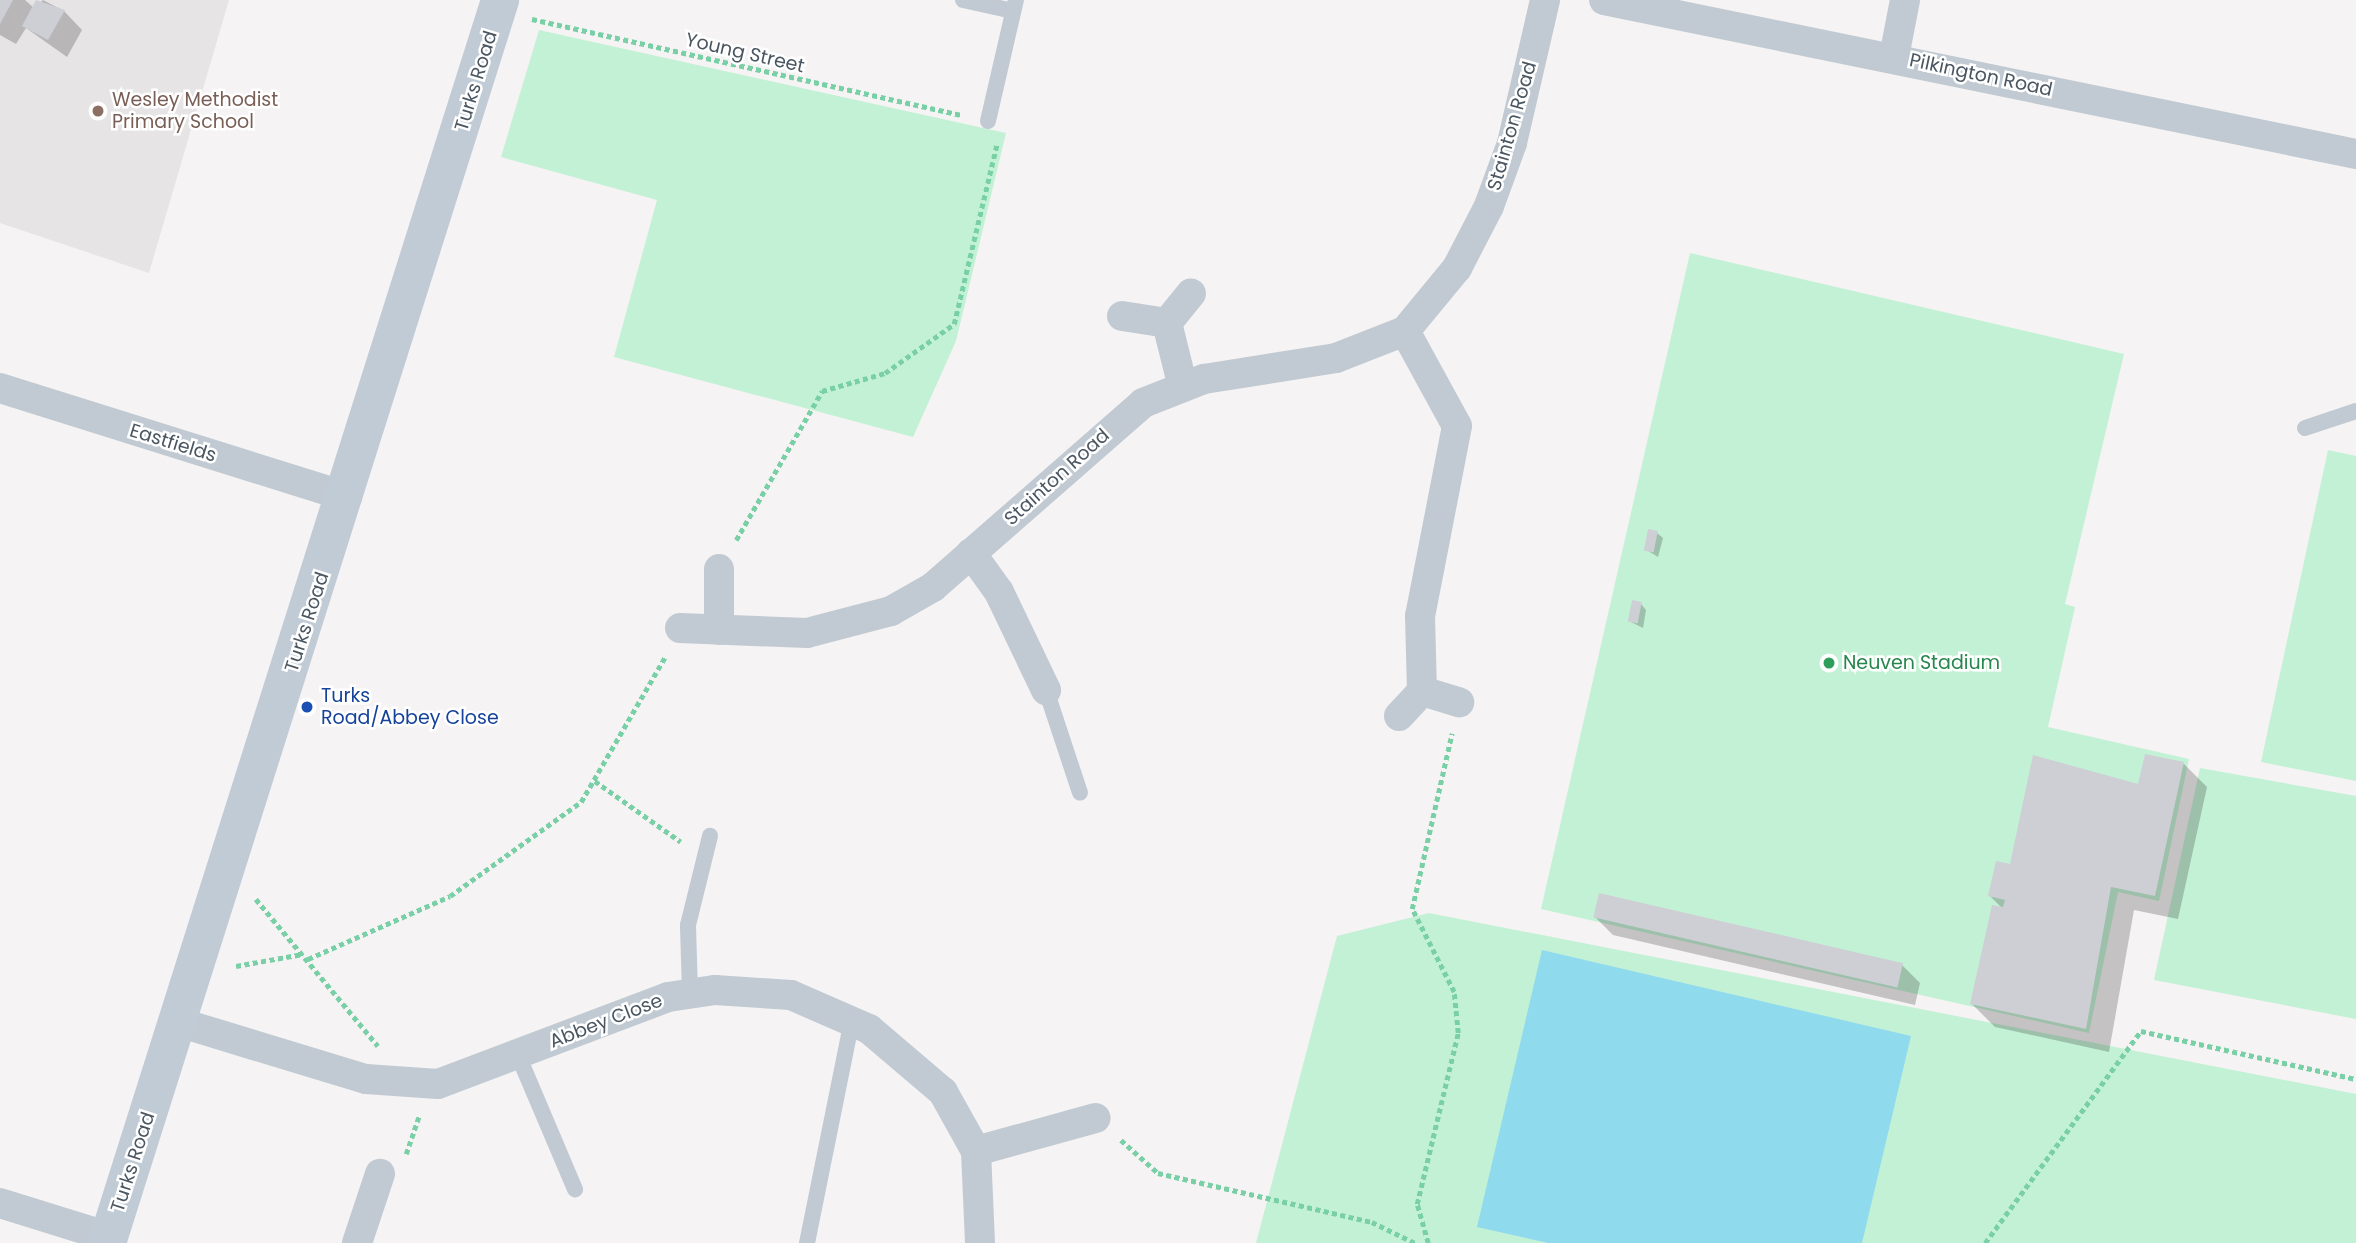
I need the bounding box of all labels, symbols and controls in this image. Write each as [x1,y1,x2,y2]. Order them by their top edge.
street label: Turks Road [450,28,502,134]
street label: Young Street [683,28,807,78]
street label: Pilkington Road [1907,49,2055,101]
street label: Stainton Road [1483,59,1541,193]
place label: Wesley Methodist Primary School [112,89,278,133]
marker: Wesley Methodist Primary School [90,103,106,119]
street label: Eastfields [127,419,219,467]
street label: Stainton Road [1000,424,1114,530]
street label: Turks Road [280,569,334,675]
place label: Neuven Stadium [1843,652,2000,674]
marker: Neuven Stadium [1821,655,1837,671]
place label: Turks Road/Abbey Close [321,685,499,729]
marker: Turks Road/Abbey Close [299,699,315,715]
street label: Abbey Close [546,989,666,1053]
street label: Turks Road [106,1109,160,1215]

